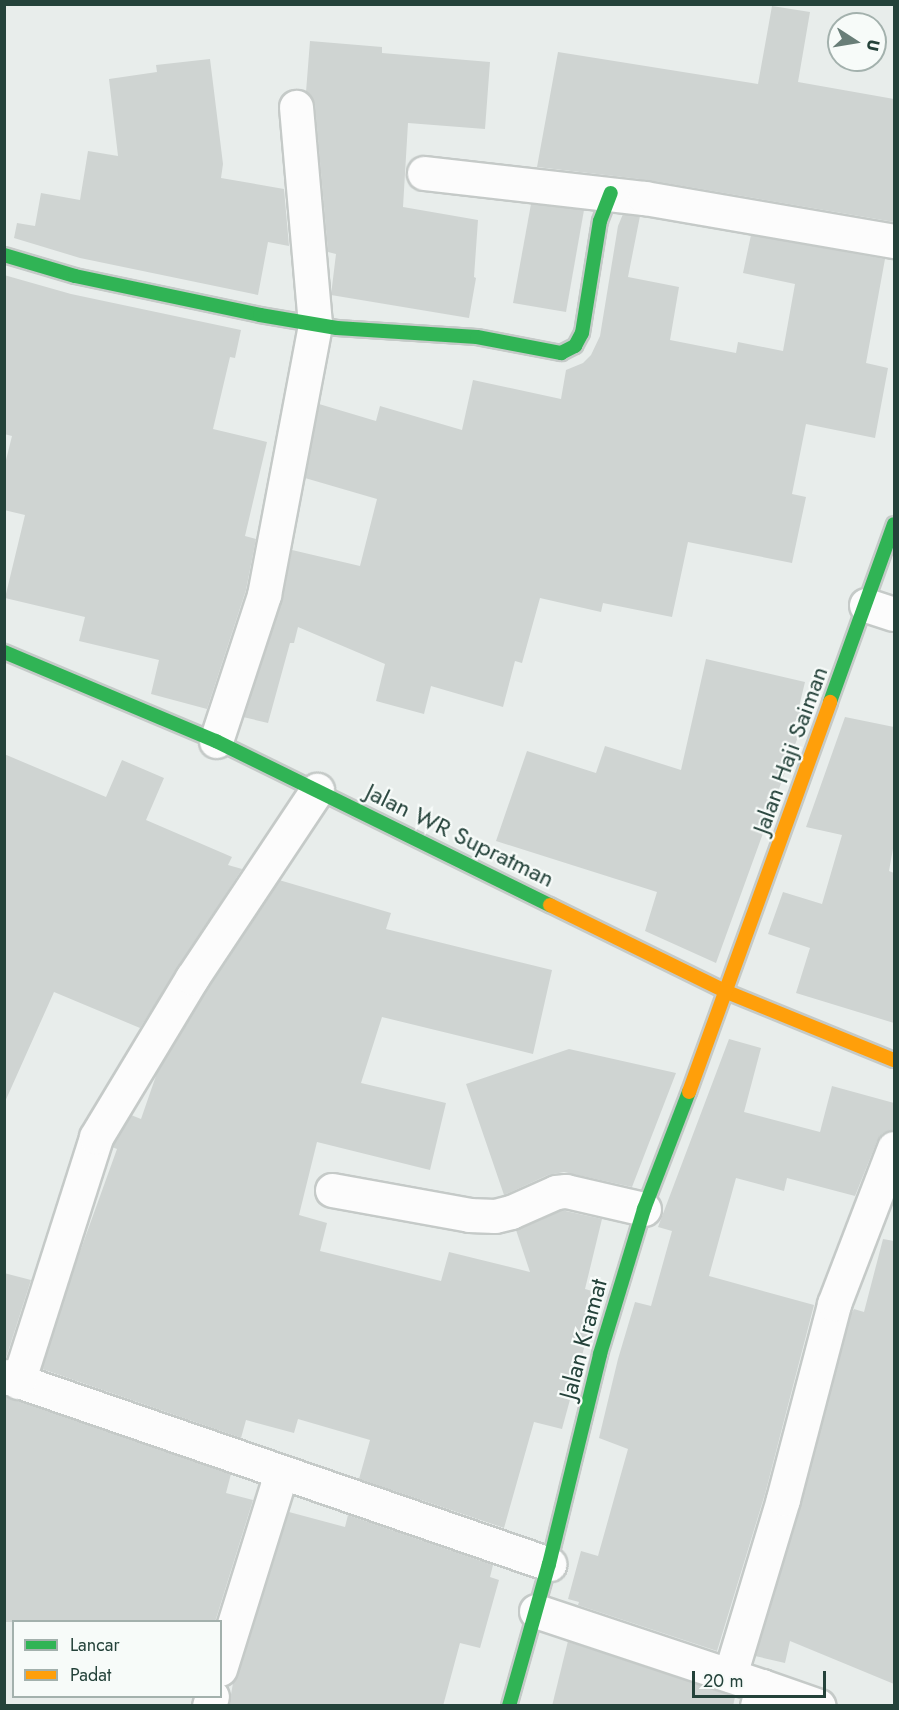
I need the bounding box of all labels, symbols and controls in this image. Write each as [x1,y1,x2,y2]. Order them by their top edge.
north arrow [827,12,887,72]
text: U [861,38,886,53]
street label: Jalan Haji Saiman [746,662,834,838]
street label: Jalan WR Supratman [361,777,559,893]
street label: Jalan Kramat [553,1276,613,1402]
legend [12,1620,222,1698]
text: Lancar [70,1632,120,1658]
scale bar [695,1659,828,1697]
text: Padat [70,1662,111,1688]
text: 20 m [703,1668,743,1694]

